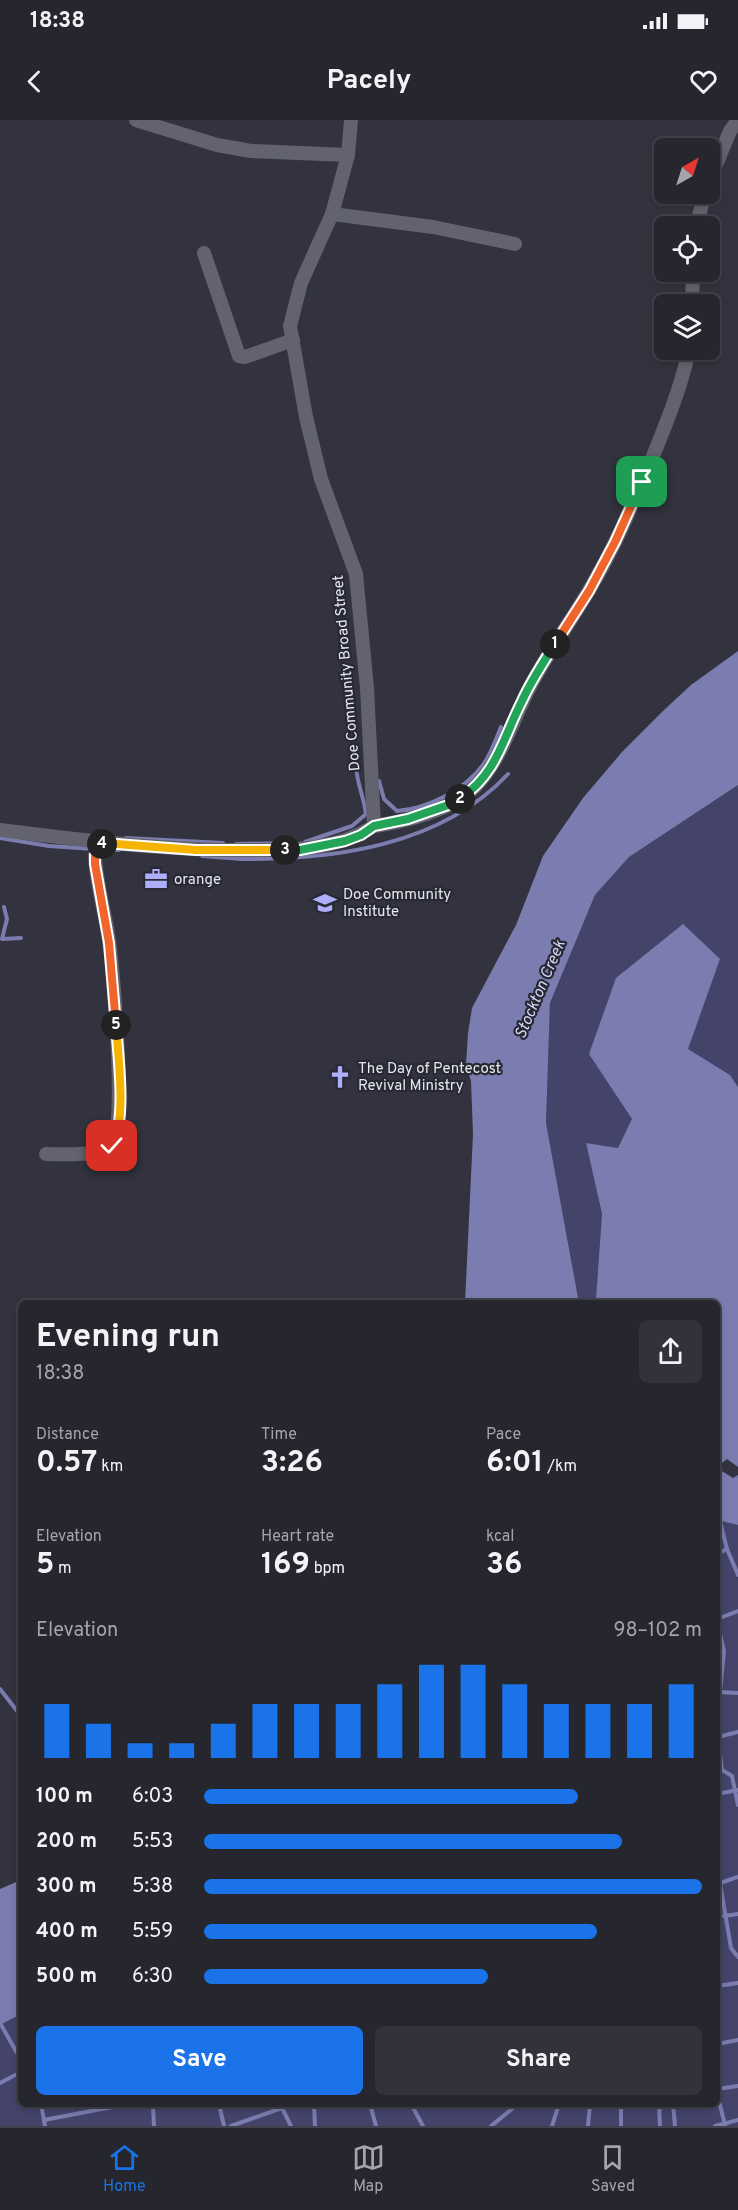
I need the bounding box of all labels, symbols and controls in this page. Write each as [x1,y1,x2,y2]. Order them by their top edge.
text: 18:38 [30,8,85,35]
text: Pacely [327,64,411,98]
icon: back [18,65,51,98]
icon: heart [687,65,720,98]
north arrow [654,138,720,204]
map controls [654,138,720,360]
button: locate [654,216,720,282]
button: layers [654,294,720,360]
pin [616,456,667,507]
icon: arrive [625,465,658,498]
street label: Doe Community Broad Street [329,574,366,772]
pin: 1 [540,629,570,659]
text: 1 [552,634,558,654]
pin: 2 [445,784,475,814]
text: 2 [455,789,465,809]
pin: 4 [87,829,117,859]
text: 4 [97,834,107,854]
pin: 3 [270,835,300,865]
text: 3 [280,840,290,860]
office icon: orange [143,866,169,892]
place label: orange [174,871,221,890]
place label: Doe Community Institute [343,886,451,922]
school or university icon: Doe Community Institute [312,890,338,916]
water label: Stockton Creek [511,937,571,1042]
pin: 5 [101,1010,131,1040]
text: 5 [111,1015,121,1035]
place label: The Day of Pentecost Revival Ministry [358,1060,501,1096]
church icon: The Day of Pentecost Revival Ministry [327,1064,353,1090]
pin [86,1120,137,1171]
icon: check [95,1129,128,1162]
text: Evening run [36,1317,220,1359]
button: share [639,1320,702,1383]
text: 18:38 [36,1361,84,1387]
text: Distance [36,1425,99,1445]
text: Time [261,1425,297,1445]
text: Pace [486,1425,521,1445]
text: 0.57 [36,1445,97,1482]
text: 3:26 [261,1445,323,1482]
text: 6:01 [486,1445,543,1482]
text: km [97,1457,123,1477]
text: /km [543,1457,577,1477]
text: Elevation [36,1527,102,1547]
text: Heart rate [261,1527,334,1547]
text: kcal [486,1527,514,1547]
text: 5 [36,1547,54,1584]
text: 169 [261,1547,310,1584]
text: 36 [486,1547,522,1584]
text: m [54,1559,72,1579]
text: bpm [310,1559,345,1579]
text: Elevation [36,1618,118,1644]
text: 98–102 m [614,1618,702,1644]
text: 100 m [36,1784,93,1810]
text: 6:03 [132,1784,173,1810]
text: 200 m [36,1829,97,1855]
text: 5:53 [132,1829,173,1855]
text: 300 m [36,1874,97,1900]
text: 5:38 [132,1874,173,1900]
text: 400 m [36,1919,98,1945]
text: 5:59 [132,1919,173,1945]
text: 500 m [36,1964,97,1990]
text: 6:30 [132,1964,173,1990]
button: Save [36,2026,363,2095]
button: Share [375,2026,702,2095]
tab: Home [103,2141,146,2197]
tab: Map [352,2141,385,2197]
tab: Saved [591,2141,635,2197]

